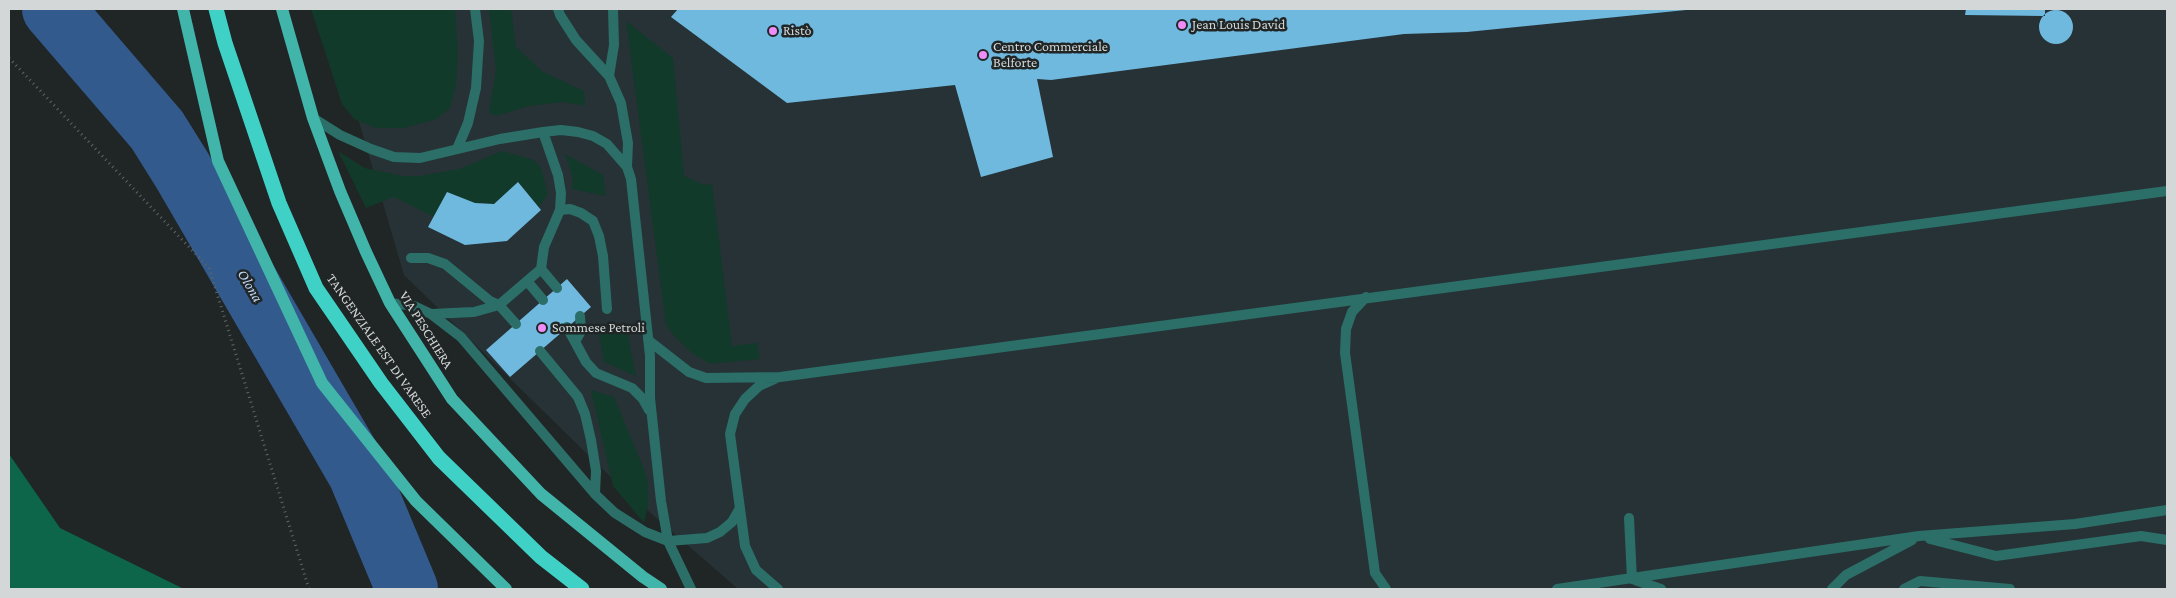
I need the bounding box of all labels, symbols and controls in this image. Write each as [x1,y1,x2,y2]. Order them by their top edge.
place label: Jean Louis David [1192,17,1285,33]
marker: Jean Louis David [1176,19,1188,31]
place label: Ristò [783,23,811,39]
marker: Ristò [767,25,779,37]
place label: Centro Commerciale Belforte [993,39,1108,72]
marker: Centro Commerciale Belforte [977,49,989,61]
water label: Olona [234,266,266,306]
street label: TANGENZIALE EST DI VARESE [323,271,435,421]
street label: VIA PESCHIERA [395,288,457,372]
place label: Sommese Petroli [552,320,645,336]
marker: Sommese Petroli [536,322,548,334]

